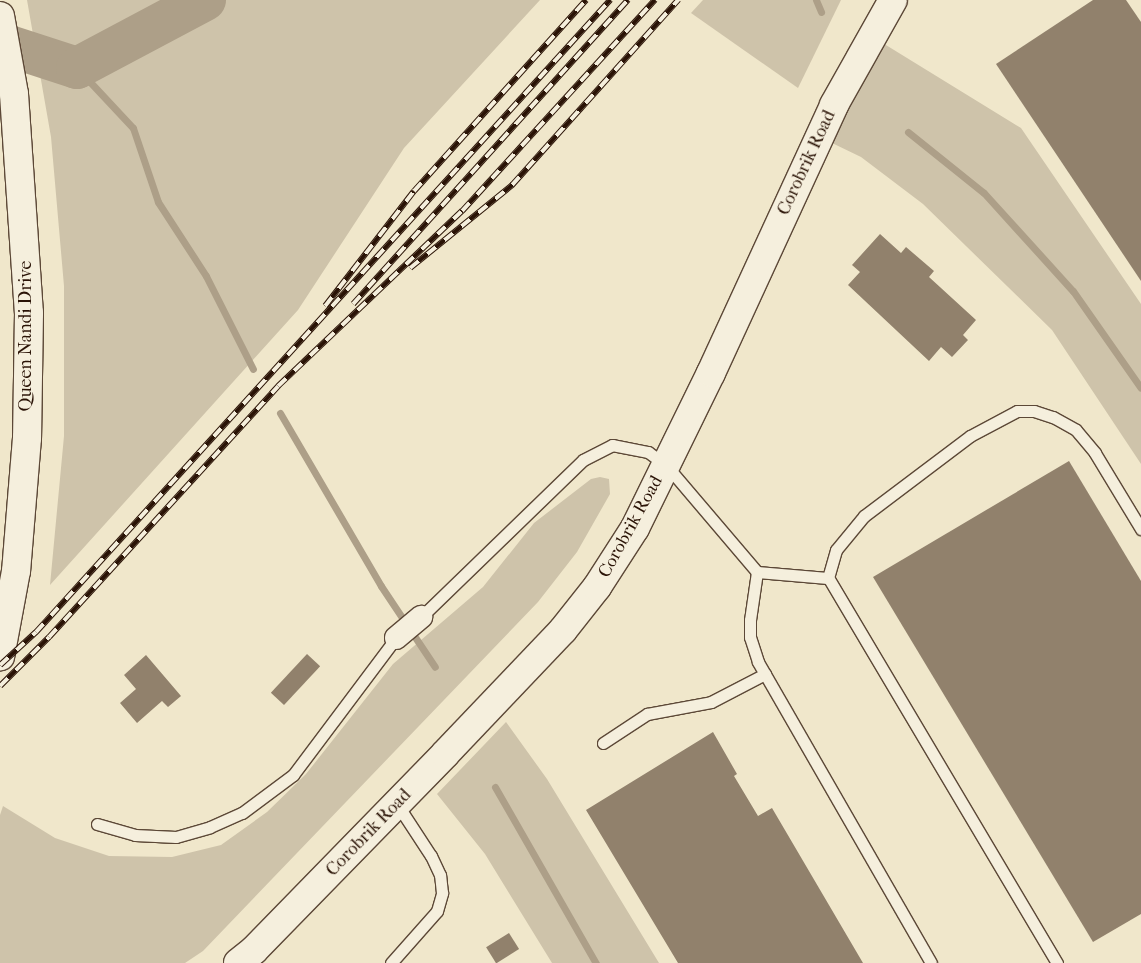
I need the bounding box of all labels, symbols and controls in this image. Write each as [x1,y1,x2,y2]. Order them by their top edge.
street label: Corobrik Road [773,107,841,219]
street label: Queen Nandi Drive [15,260,37,412]
street label: Corobrik Road [594,472,668,582]
street label: Corobrik Road [322,785,416,881]

